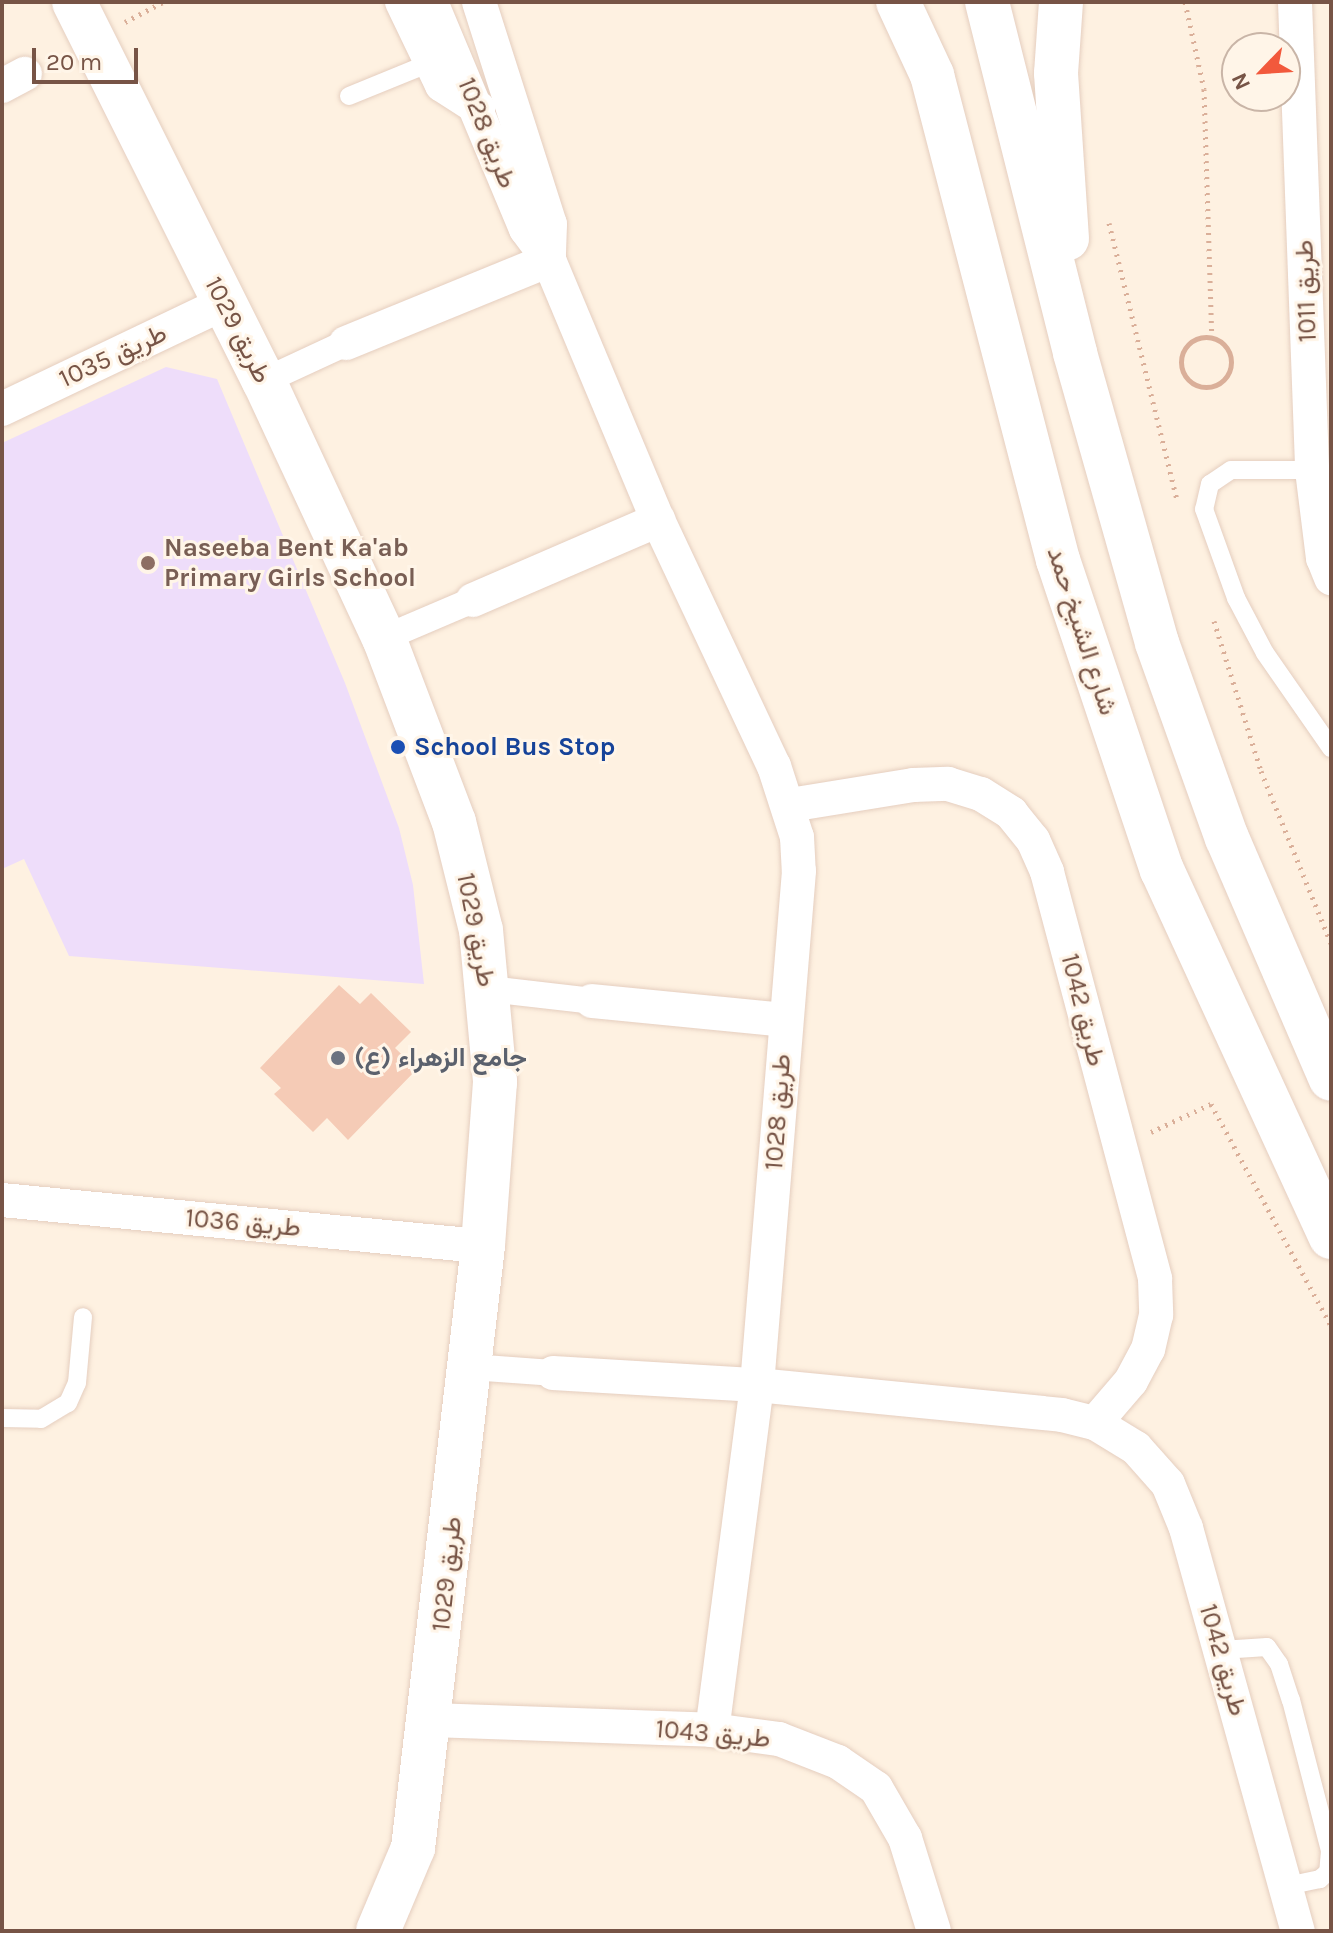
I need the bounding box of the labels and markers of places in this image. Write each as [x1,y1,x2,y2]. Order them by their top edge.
place label: Naseeba Bent Ka'ab Primary Girls School [164,532,416,594]
marker: Naseeba Bent Ka'ab Primary Girls School [139,554,157,572]
place label: School Bus Stop [414,731,615,763]
marker: School Bus Stop [389,738,407,756]
place label: جامع الزهراء (ع) [354,1042,527,1074]
marker: جامع الزهراء (ع) [329,1049,347,1067]

